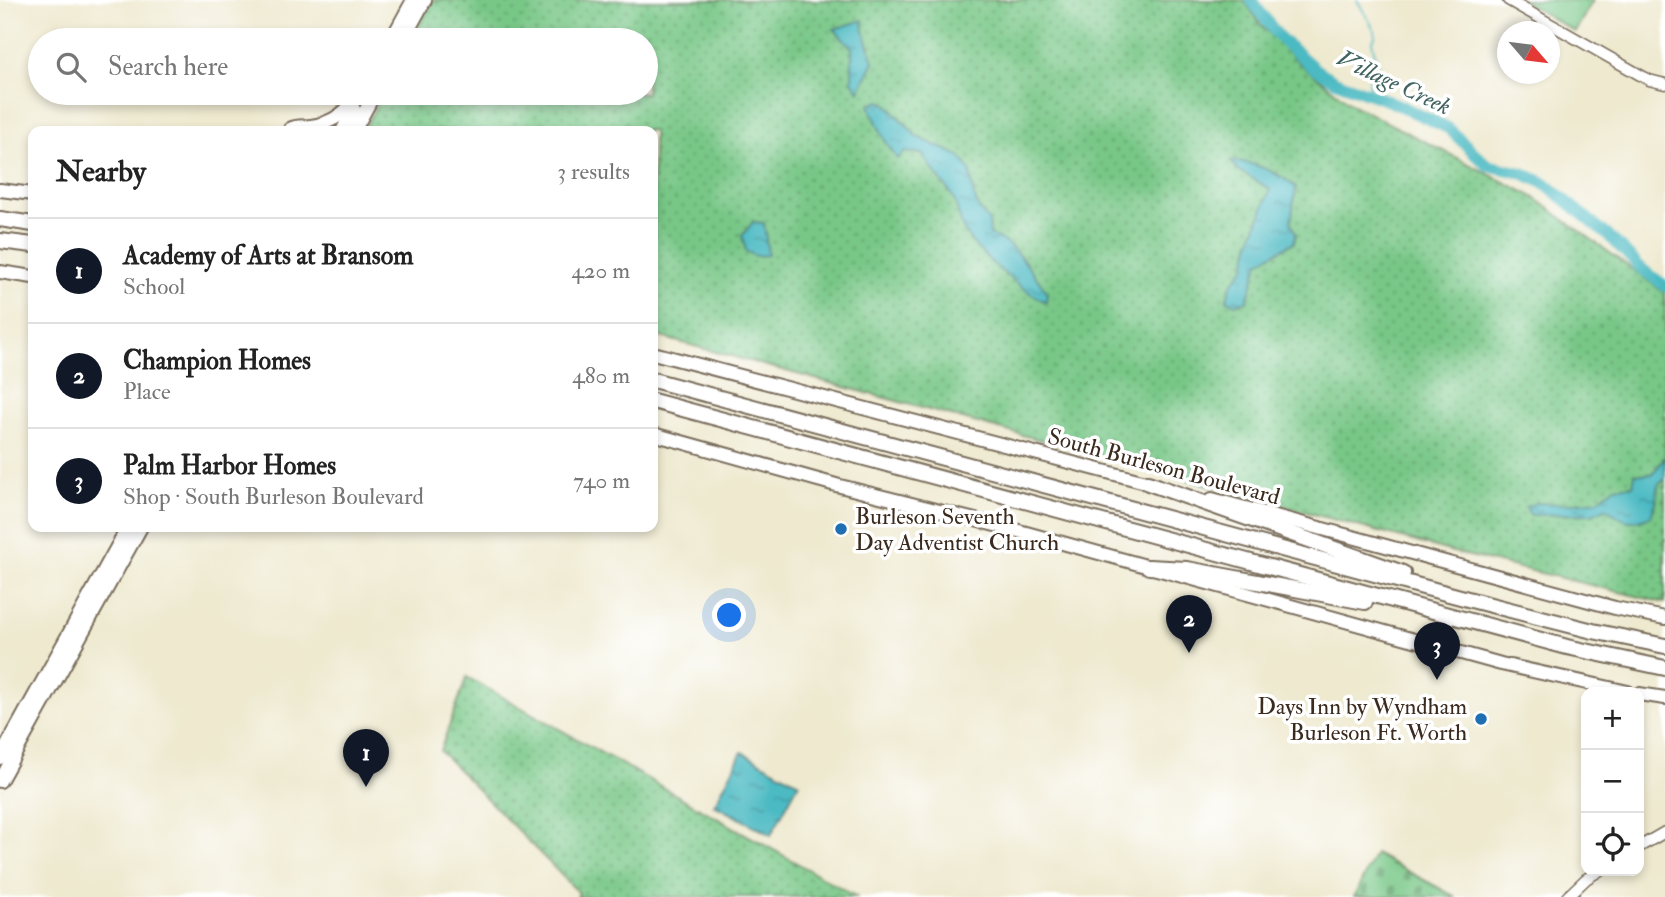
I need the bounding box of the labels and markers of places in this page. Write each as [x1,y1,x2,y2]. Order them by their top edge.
place label: Burleson Seventh Day Adventist Church [855,502,1059,557]
marker: Burleson Seventh Day Adventist Church [833,521,849,537]
pin: 2 [1166,595,1212,653]
pin: 3 [1414,622,1460,680]
place label: Days Inn by Wyndham Burleson Ft. Worth [1257,692,1467,747]
marker: Days Inn by Wyndham Burleson Ft. Worth [1473,711,1489,727]
pin: 1 [343,729,389,787]

